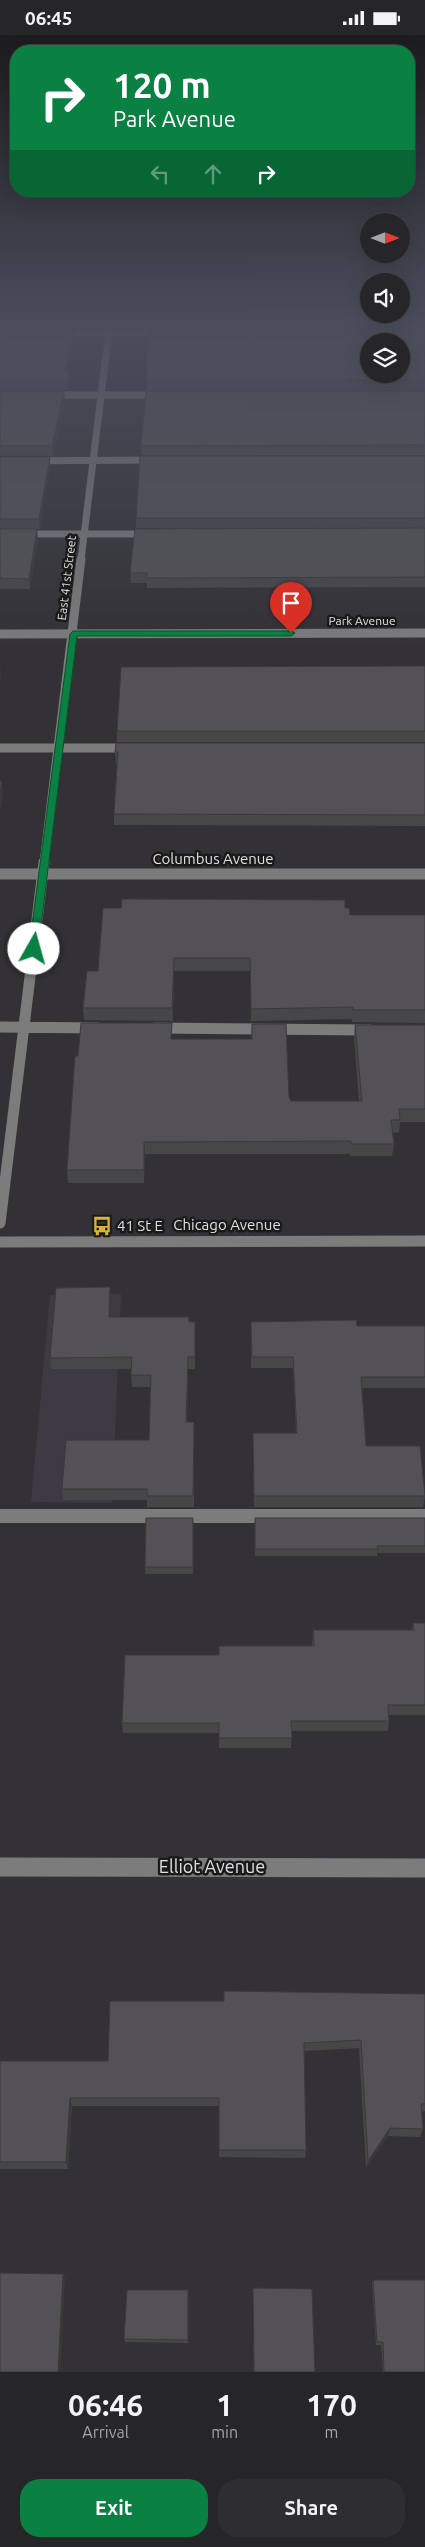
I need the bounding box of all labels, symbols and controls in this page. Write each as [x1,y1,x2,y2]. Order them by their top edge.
text: 06:45 [25,7,73,29]
icon: right [30,65,95,130]
text: 120 m [113,65,211,105]
text: Park Avenue [113,106,236,131]
icon: left [146,160,174,188]
icon: ahead [199,160,227,188]
icon: right [252,160,280,188]
north arrow [360,213,410,263]
map controls [360,213,410,383]
button: sound [360,273,410,323]
button: layers [360,333,410,383]
street label: East 41st Street [55,535,78,621]
pin [270,582,312,633]
icon: arrive [277,589,305,617]
street label: Park Avenue [328,614,396,627]
street label: Columbus Avenue [152,850,274,867]
position arrow [7,922,59,974]
bus stop icon: 41 St E [91,1215,113,1237]
street label: Chicago Avenue [173,1216,281,1233]
place label: 41 St E [117,1217,163,1234]
street label: Elliot Avenue [159,1856,265,1876]
text: 06:46 [68,2388,143,2422]
text: 1 [216,2388,233,2422]
text: 170 [306,2388,357,2422]
text: Arrival [82,2423,129,2441]
text: min [211,2423,238,2441]
text: m [325,2423,338,2441]
button: Exit [20,2479,208,2537]
button: Share [218,2479,405,2537]

